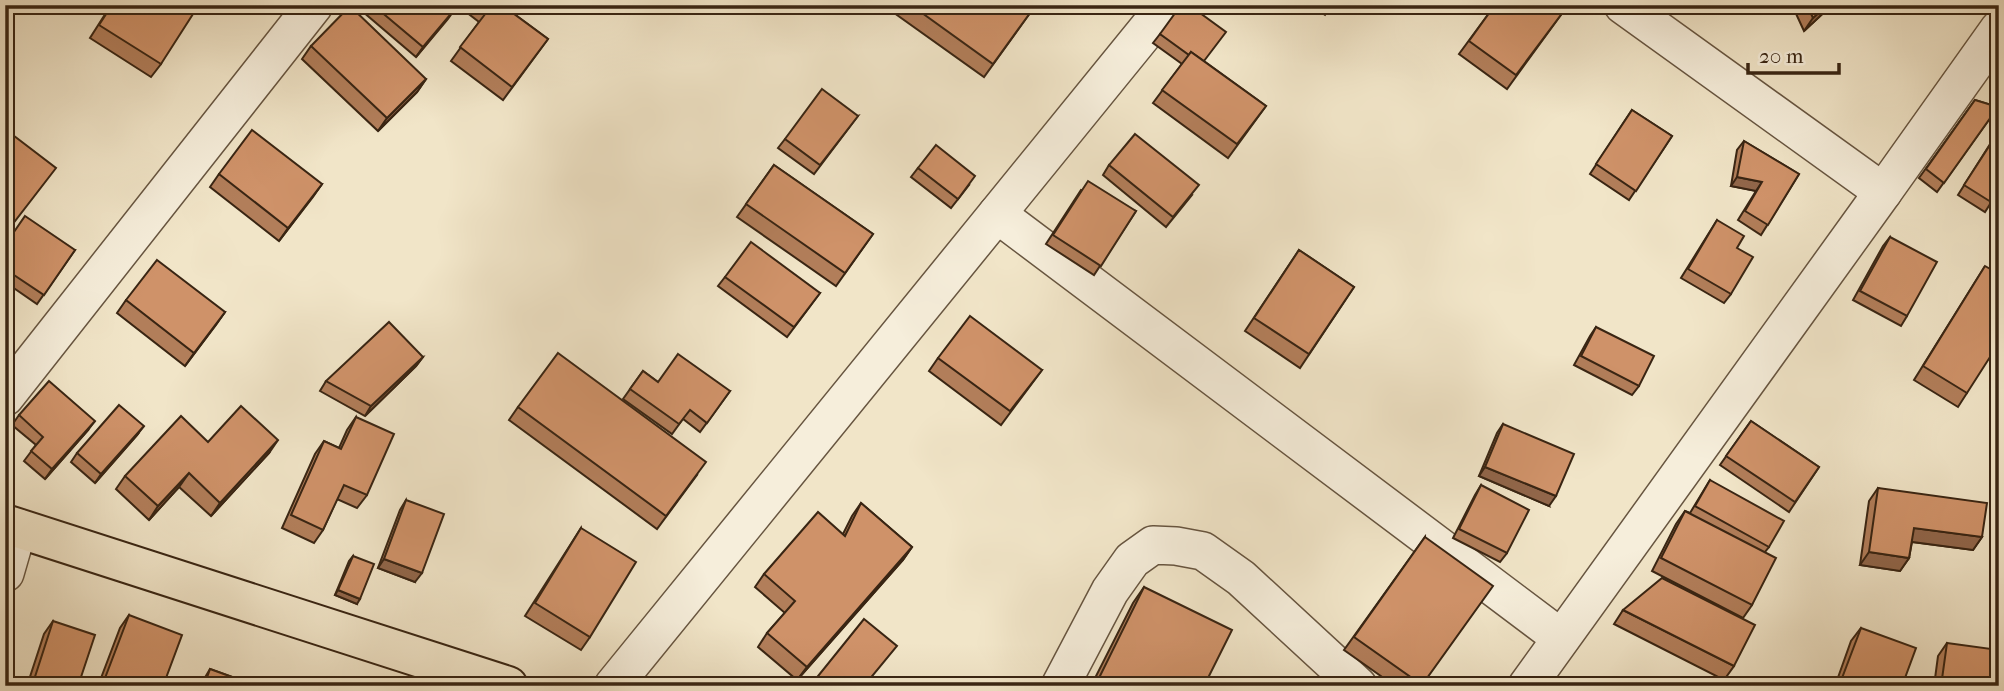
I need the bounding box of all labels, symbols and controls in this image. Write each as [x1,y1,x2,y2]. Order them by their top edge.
scale bar [1748,32,1840,76]
text: 20 m [1759,44,1804,68]

